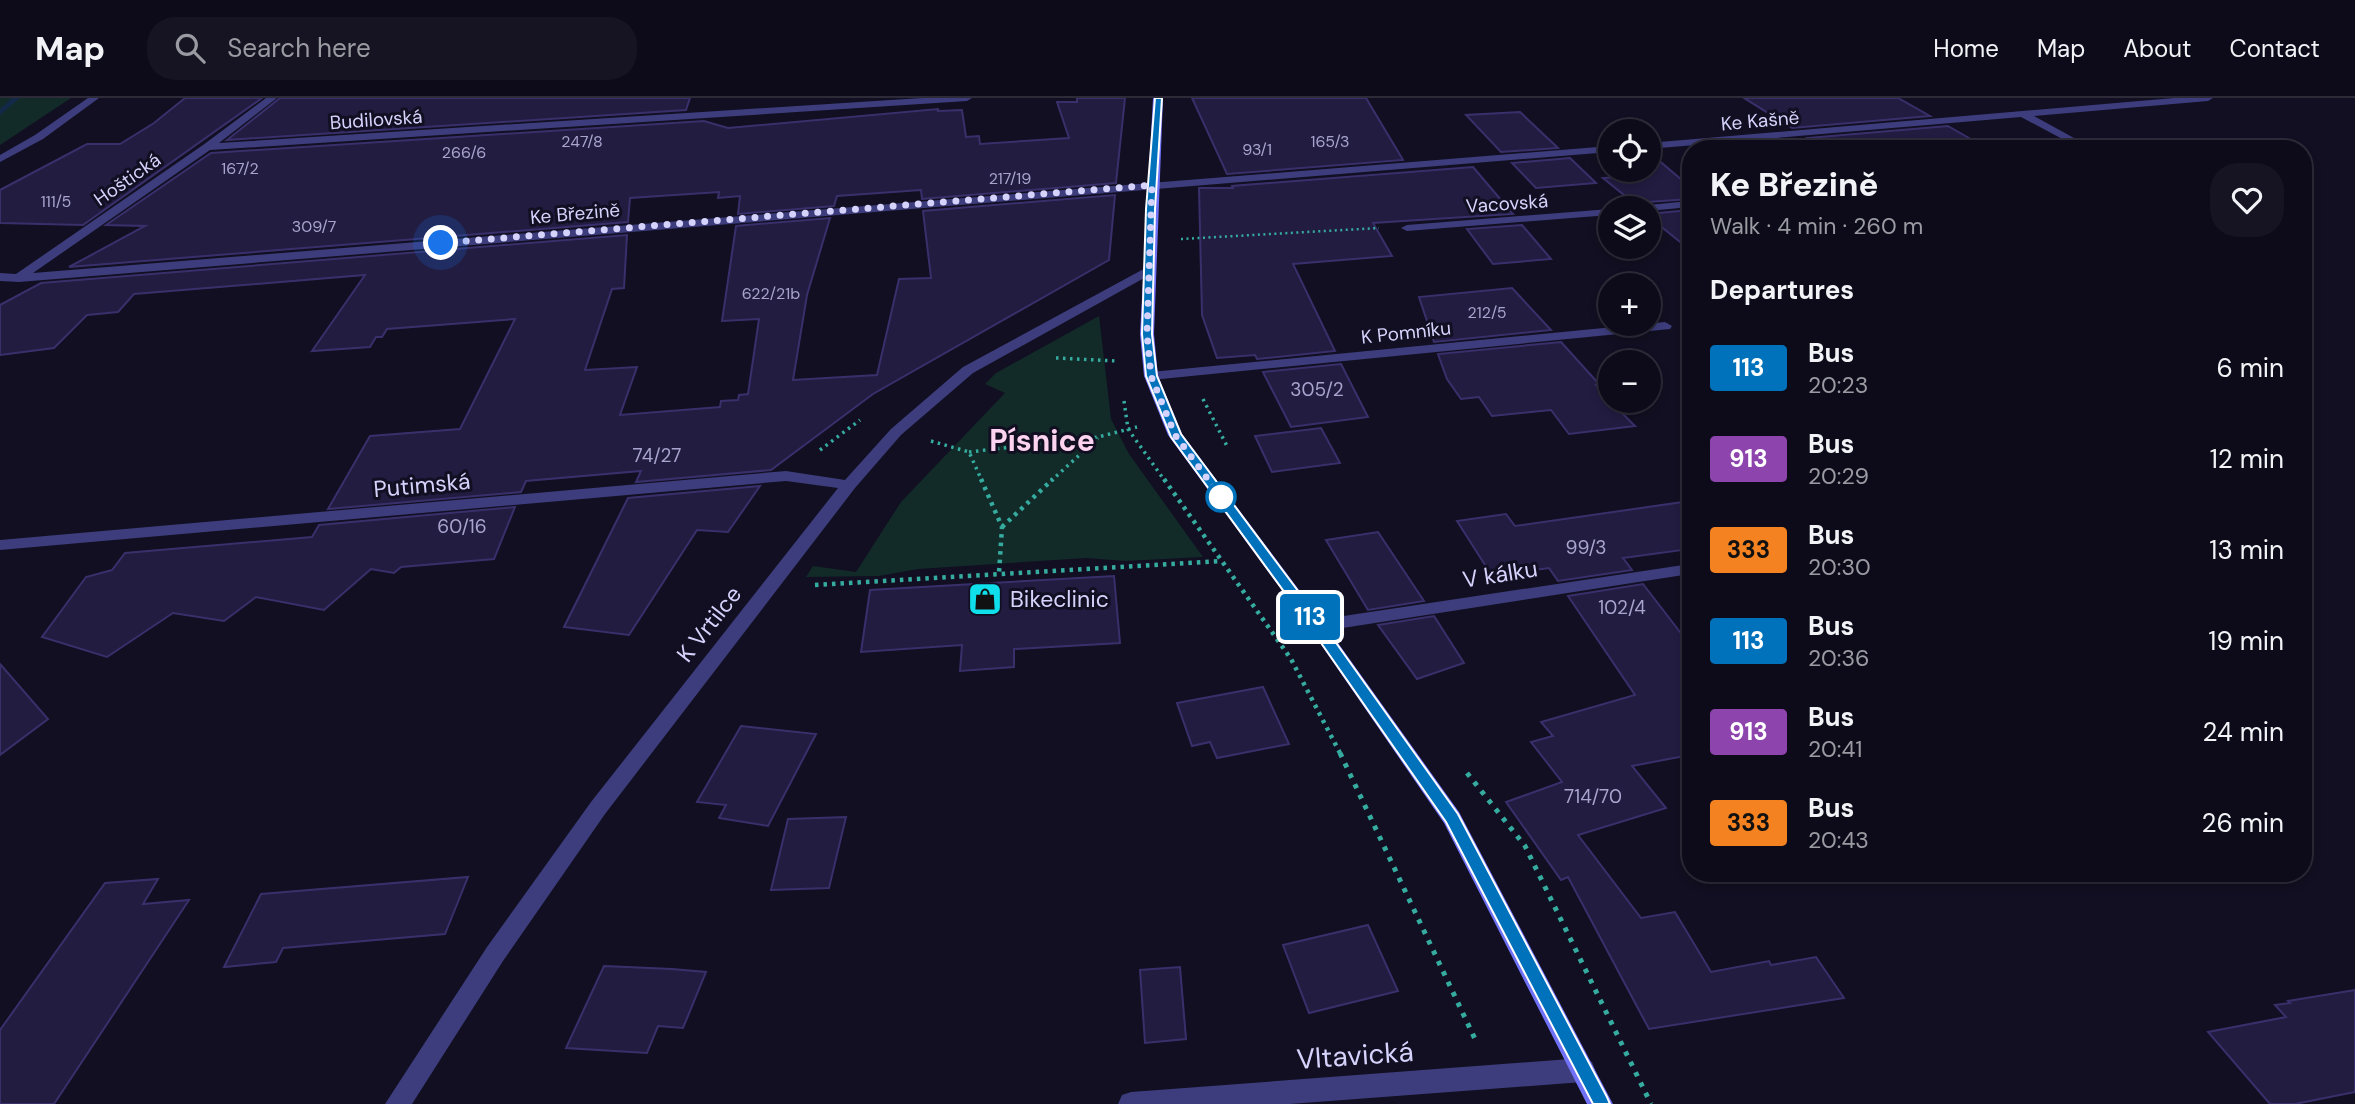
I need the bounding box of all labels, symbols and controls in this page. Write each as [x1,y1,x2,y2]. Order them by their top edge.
search box [147,17,637,80]
text: Map [35,27,105,70]
icon: search [171,29,209,67]
text: Search here [227,31,371,65]
text: Home [1933,33,1999,64]
text: Map [2037,33,2085,64]
text: About [2123,33,2192,64]
text: Contact [2230,33,2320,64]
street label: Budilovská [329,104,423,135]
street label: Ke Kašně [1720,105,1800,136]
map controls [1598,119,1661,413]
button: locate [1598,119,1661,182]
house number: 247/8 [561,131,603,152]
house number: 165/3 [1310,131,1350,152]
house number: 93/1 [1242,139,1272,160]
house number: 266/6 [442,142,486,163]
street label: Hoštická [89,147,166,211]
house number: 167/2 [221,158,259,179]
text: Ke Březině [1710,163,1878,206]
button: heart [2210,163,2284,237]
house number: 217/19 [989,168,1031,189]
street label: Vacovská [1465,188,1549,219]
house number: 111/5 [41,191,71,212]
button: layers [1598,196,1661,259]
street label: Ke Březině [529,197,621,230]
text: Walk · 4 min · 260 m [1710,211,1923,241]
house number: 309/7 [292,216,336,237]
your location [423,225,458,260]
button: + [1598,273,1661,336]
text: Departures [1710,273,1854,307]
house number: 622/21b [742,283,800,304]
house number: 212/5 [1468,302,1506,323]
street label: K Pomníku [1360,315,1452,350]
text: Bus [1808,336,1854,370]
button: − [1598,350,1661,413]
text: 6 min [2216,351,2284,385]
text: 113 [1733,352,1764,383]
text: 20:23 [1808,370,1868,400]
house number: 305/2 [1290,377,1344,402]
district label: Písnice [989,421,1095,460]
text: Bus [1808,427,1854,461]
text: 12 min [2210,442,2284,476]
house number: 74/27 [633,443,681,468]
text: 913 [1729,443,1768,474]
text: 20:29 [1808,461,1869,491]
street label: Putimská [372,466,472,504]
unlabelled marker [1206,482,1236,512]
house number: 60/16 [437,514,487,539]
text: Bus [1808,518,1854,552]
text: 13 min [2209,533,2284,567]
text: 333 [1727,534,1770,565]
house number: 99/3 [1566,535,1606,560]
text: 20:30 [1808,552,1871,582]
street label: V kálku [1460,553,1540,595]
street label: K Vrtilce [670,580,748,668]
shop icon: Bikeclinic [966,580,1004,618]
place label: Bikeclinic [1010,584,1109,614]
line badge: 113 [1270,594,1350,640]
house number: 102/4 [1598,595,1646,620]
text: 113 [1294,601,1326,632]
text: Bus [1808,609,1854,643]
text: 19 min [2208,624,2284,658]
text: 113 [1733,625,1764,656]
text: 20:36 [1808,643,1869,673]
text: Bus [1808,700,1854,734]
text: 24 min [2202,715,2284,749]
text: 913 [1729,716,1768,747]
text: 20:41 [1808,734,1863,764]
house number: 714/70 [1564,784,1622,809]
text: Bus [1808,791,1854,825]
text: 26 min [2201,806,2284,840]
text: 333 [1727,807,1770,838]
text: 20:43 [1808,825,1869,855]
street label: Vltavická [1295,1033,1415,1078]

